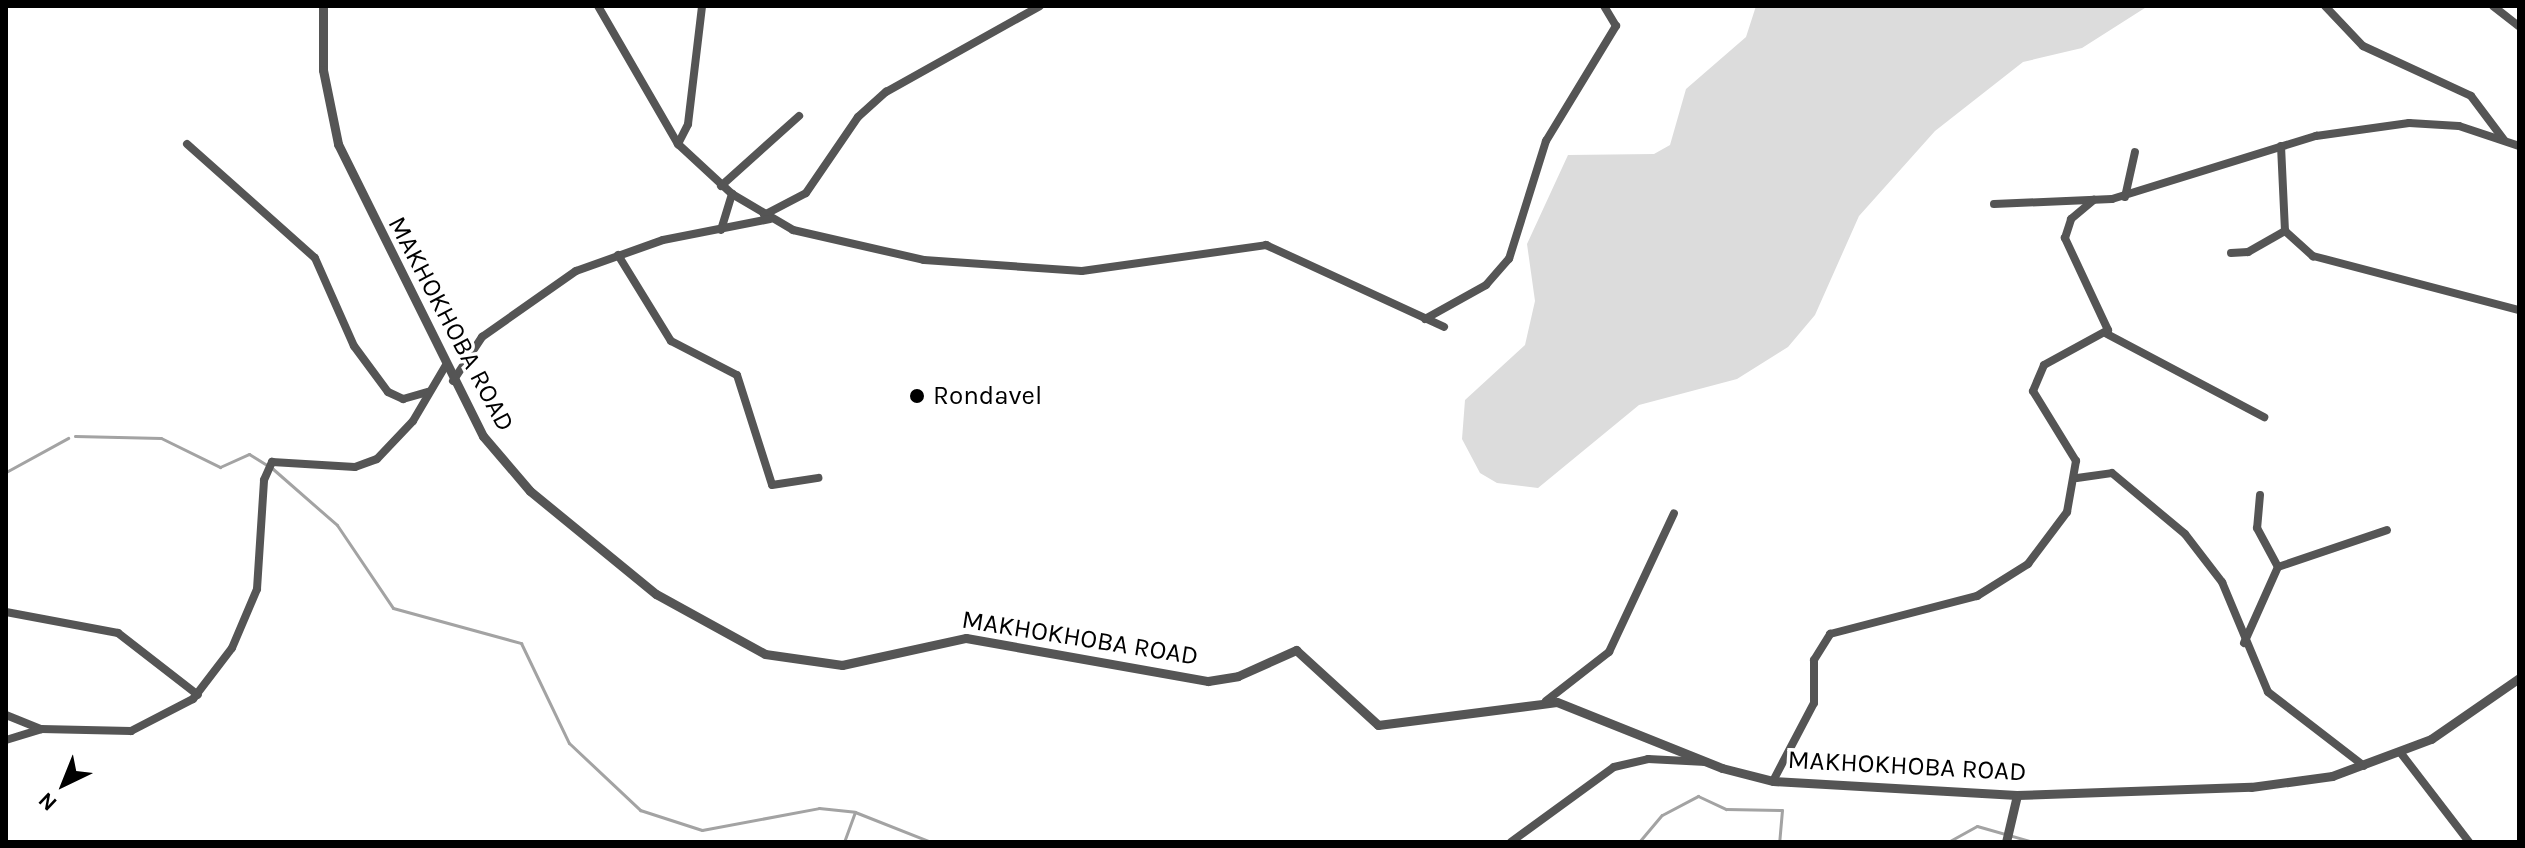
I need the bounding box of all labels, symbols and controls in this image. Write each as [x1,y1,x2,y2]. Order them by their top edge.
street label: MAKHOKHOBA ROAD [381,211,521,437]
place label: Rondavel [933,380,1042,412]
marker: Rondavel [908,387,926,405]
street label: MAKHOKHOBA ROAD [960,604,1200,672]
north arrow [24,744,104,824]
street label: MAKHOKHOBA ROAD [1787,744,2027,788]
text: N [33,787,62,816]

